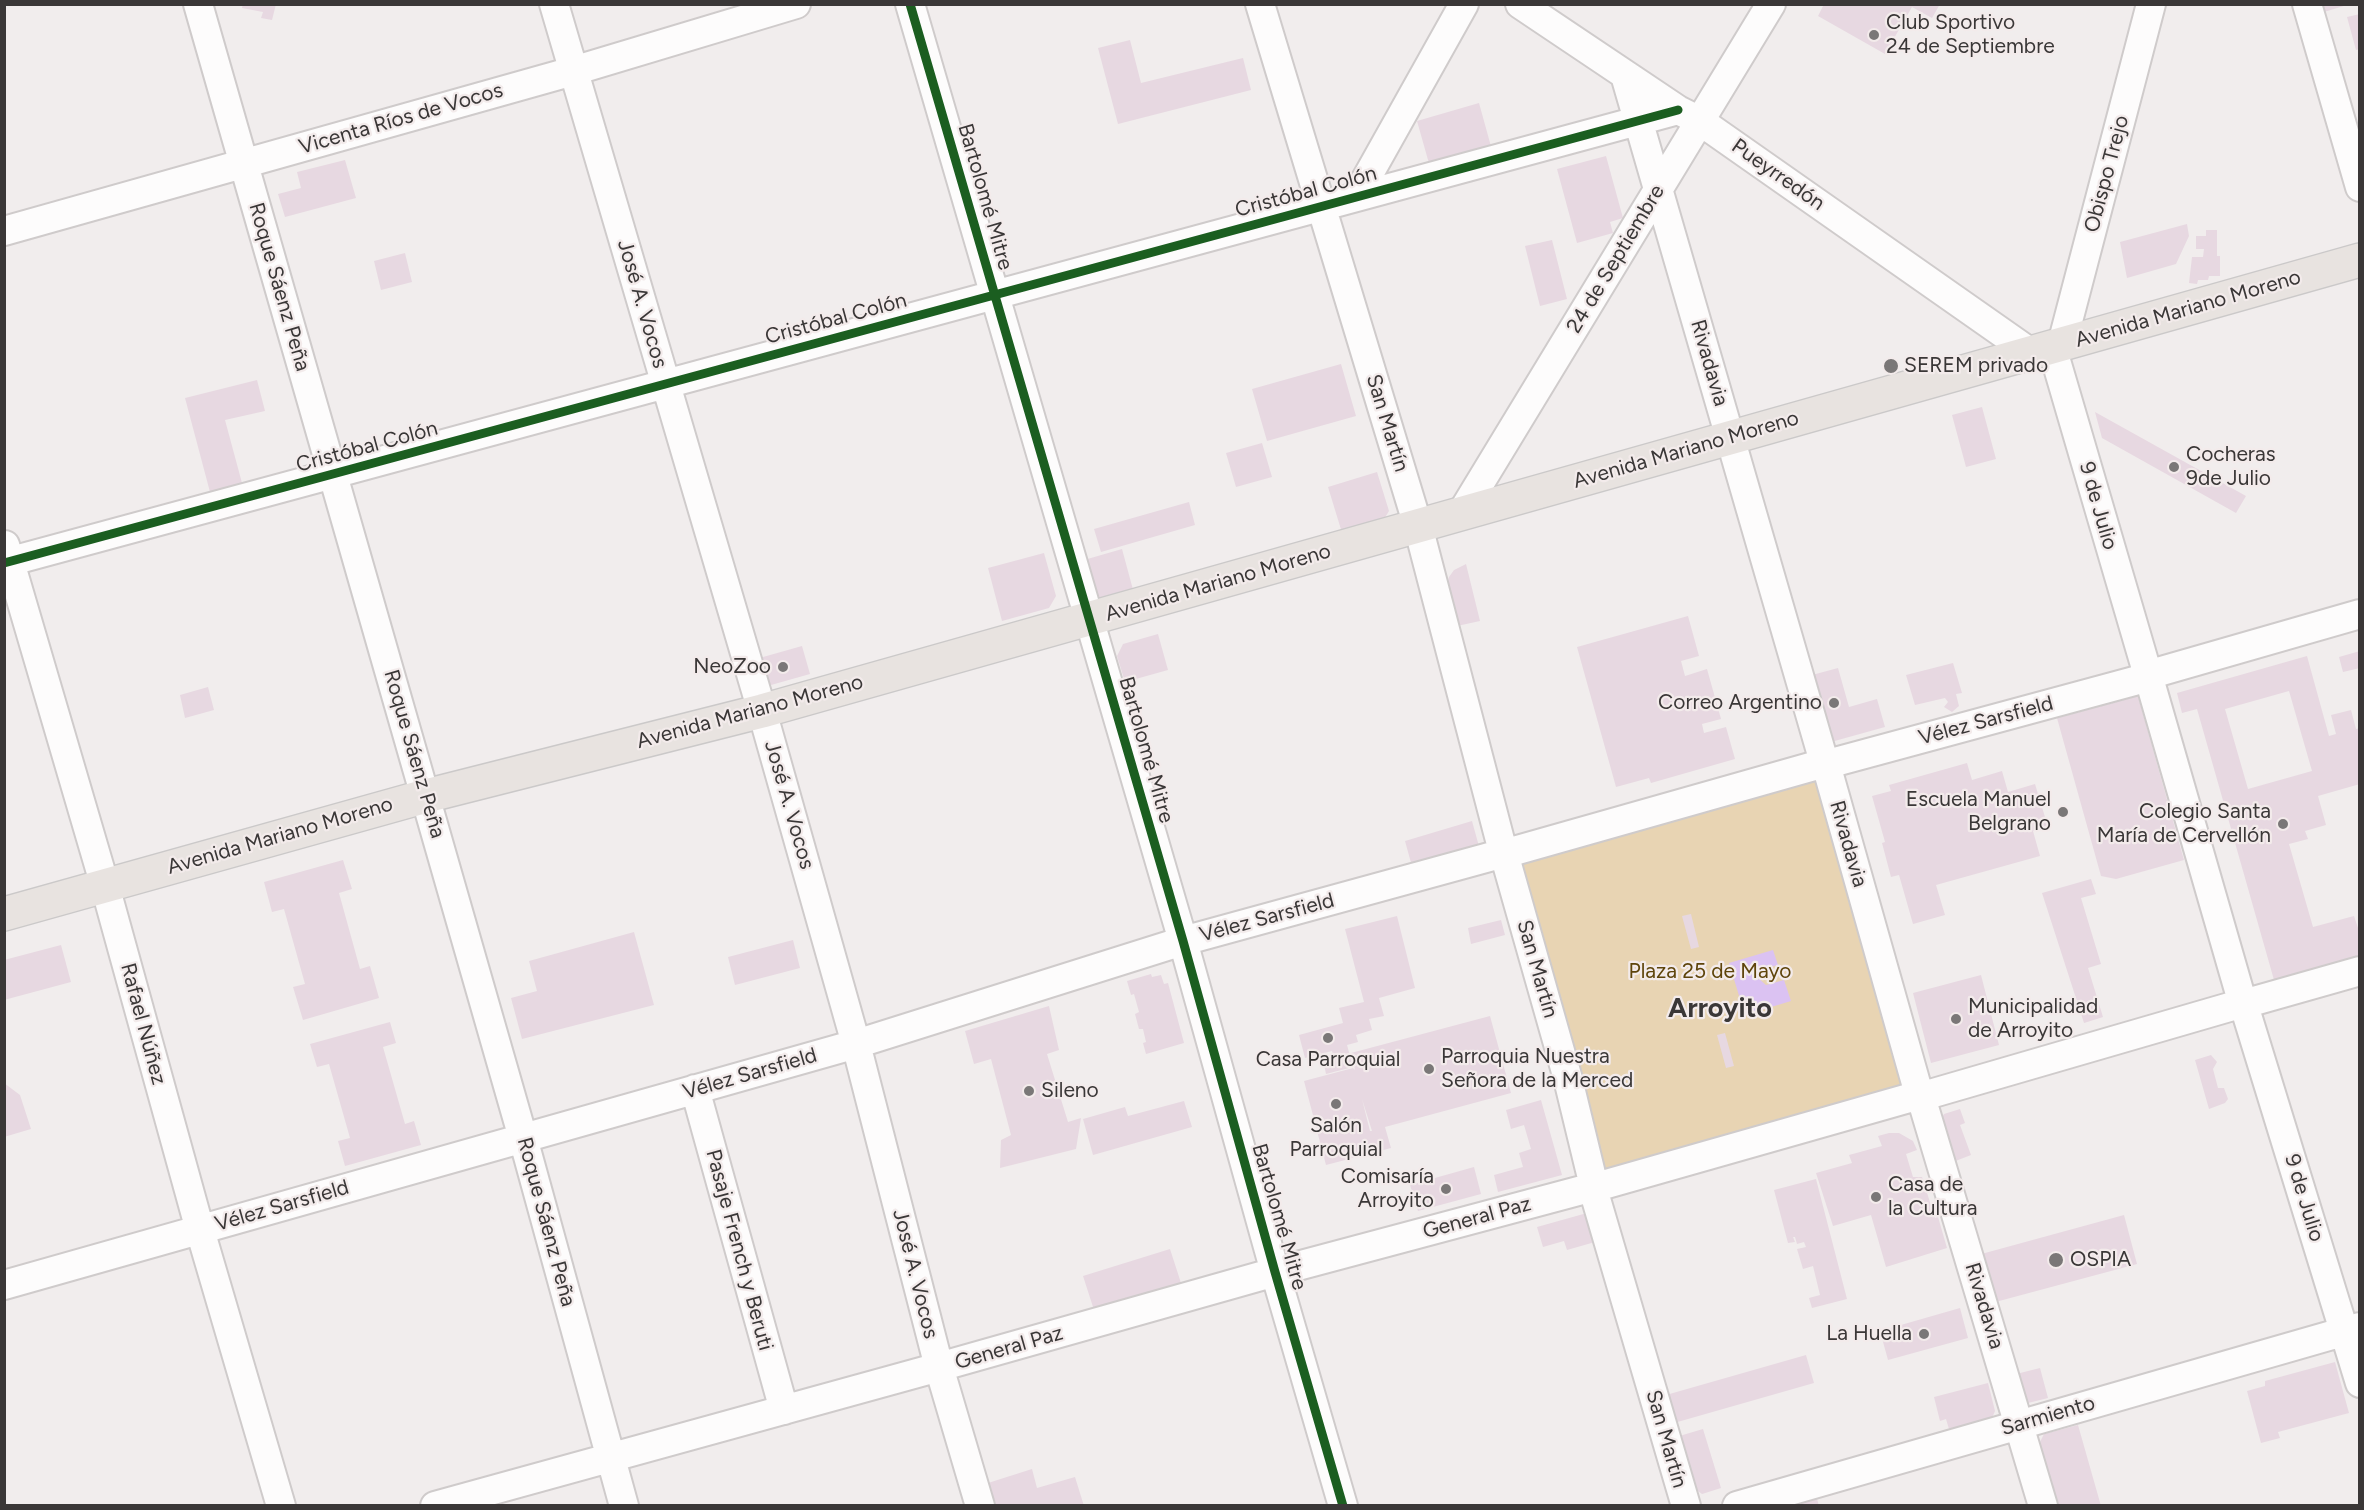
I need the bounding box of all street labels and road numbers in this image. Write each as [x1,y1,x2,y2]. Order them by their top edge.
street label: Vicenta Ríos de Vocos [296,78,506,160]
street label: Obispo Trejo [2079,113,2135,235]
street label: Bartolomé Mitre [952,121,1018,273]
street label: Pueyrredón [1727,134,1829,216]
street label: Cristóbal Colón [1232,161,1380,223]
street label: 24 de Septiembre [1562,180,1670,338]
street label: Roque Sáenz Peña [243,200,315,374]
street label: José A. Vocos [612,237,672,371]
street label: Avenida Mariano Moreno [2072,265,2304,353]
street label: Cristóbal Colón [762,288,910,350]
street label: Rivadavia [1685,317,1733,409]
street label: San Martín [1360,371,1414,475]
street label: Avenida Mariano Moreno [1570,406,1802,494]
street label: Cristóbal Colón [293,416,441,478]
street label: 9 de Julio [2073,459,2123,553]
street label: Avenida Mariano Moreno [1102,539,1334,627]
street label: Roque Sáenz Peña [378,667,450,841]
street label: Avenida Mariano Moreno [634,670,866,754]
street label: Bartolomé Mitre [1113,674,1179,826]
street label: Vélez Sarsfield [1916,691,2056,751]
street label: José A. Vocos [759,738,819,872]
street label: Avenida Mariano Moreno [164,792,396,880]
street label: Rivadavia [1824,798,1872,890]
street label: Vélez Sarsfield [1197,888,1337,948]
street label: San Martín [1511,917,1563,1021]
street label: Rafael Núñez [115,960,171,1088]
street label: Vélez Sarsfield [680,1043,820,1105]
street label: Roque Sáenz Peña [511,1135,581,1309]
street label: Bartolomé Mitre [1246,1141,1312,1293]
street label: Pasaje French y Beruti [700,1147,778,1353]
street label: 9 de Julio [2279,1151,2329,1245]
street label: Vélez Sarsfield [212,1175,352,1237]
street label: General Paz [1420,1191,1534,1245]
street label: José A. Vocos [887,1207,943,1341]
street label: Rivadavia [1959,1260,2009,1352]
street label: General Paz [952,1321,1066,1375]
street label: San Martín [1640,1387,1692,1491]
street label: Sarmiento [1998,1391,2098,1441]

